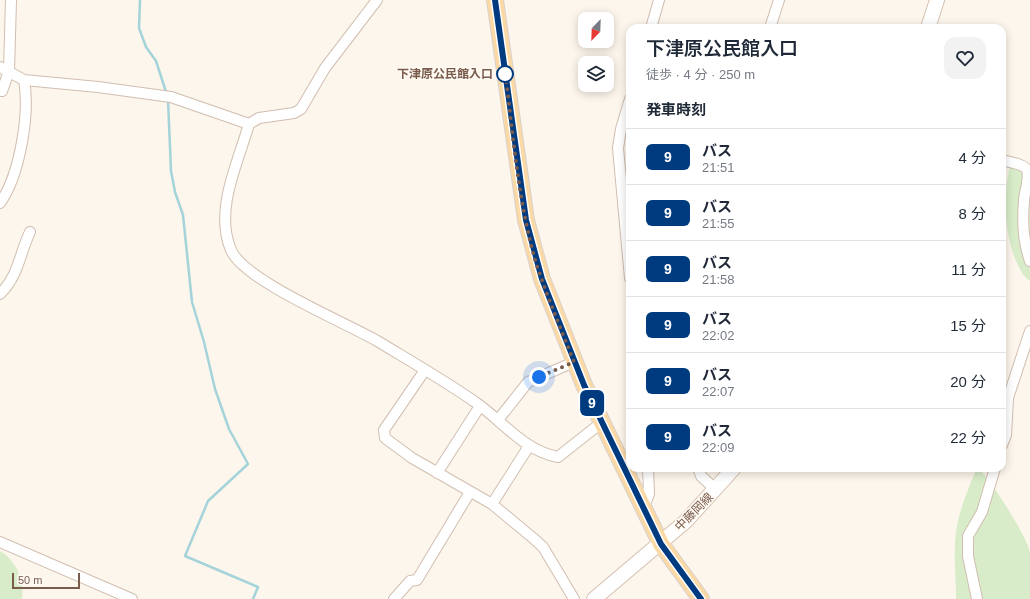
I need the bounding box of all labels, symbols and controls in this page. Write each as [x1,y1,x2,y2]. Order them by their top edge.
north arrow [578,12,614,48]
map controls [578,12,614,92]
button: heart [944,37,986,79]
text: 下津原公民館入口 [646,38,798,59]
button: layers [578,56,614,92]
marker: 下津原公民館入口 [496,65,514,83]
place label: 下津原公民館入口 [397,67,493,81]
text: 徒歩 · 4 分 · 250 m [646,67,755,82]
text: 発車時刻 [646,101,706,118]
text: バス [702,142,732,159]
text: 9 [664,149,672,165]
text: 4 分 [958,149,986,166]
text: 21:51 [702,160,735,175]
text: バス [702,198,732,215]
text: 9 [664,205,672,221]
text: 8 分 [958,205,986,222]
text: 21:55 [702,216,735,231]
text: バス [702,254,732,271]
text: 9 [664,261,672,277]
text: 11 分 [951,261,986,278]
text: 21:58 [702,272,735,287]
text: バス [702,310,732,327]
text: 9 [664,317,672,333]
text: 15 分 [950,317,986,334]
text: 22:02 [702,328,735,343]
text: バス [702,366,732,383]
your location [529,367,549,387]
text: 9 [664,373,672,389]
text: 20 分 [950,373,986,390]
text: 22:07 [702,384,735,399]
line badge: 9 [579,390,605,416]
text: 9 [588,395,596,411]
text: バス [702,422,732,439]
text: 9 [664,429,672,445]
text: 22 分 [950,429,986,446]
text: 22:09 [702,440,735,455]
street label: 中藤岡線 [672,490,716,534]
scale bar [12,571,80,590]
text: 50 m [18,574,42,586]

